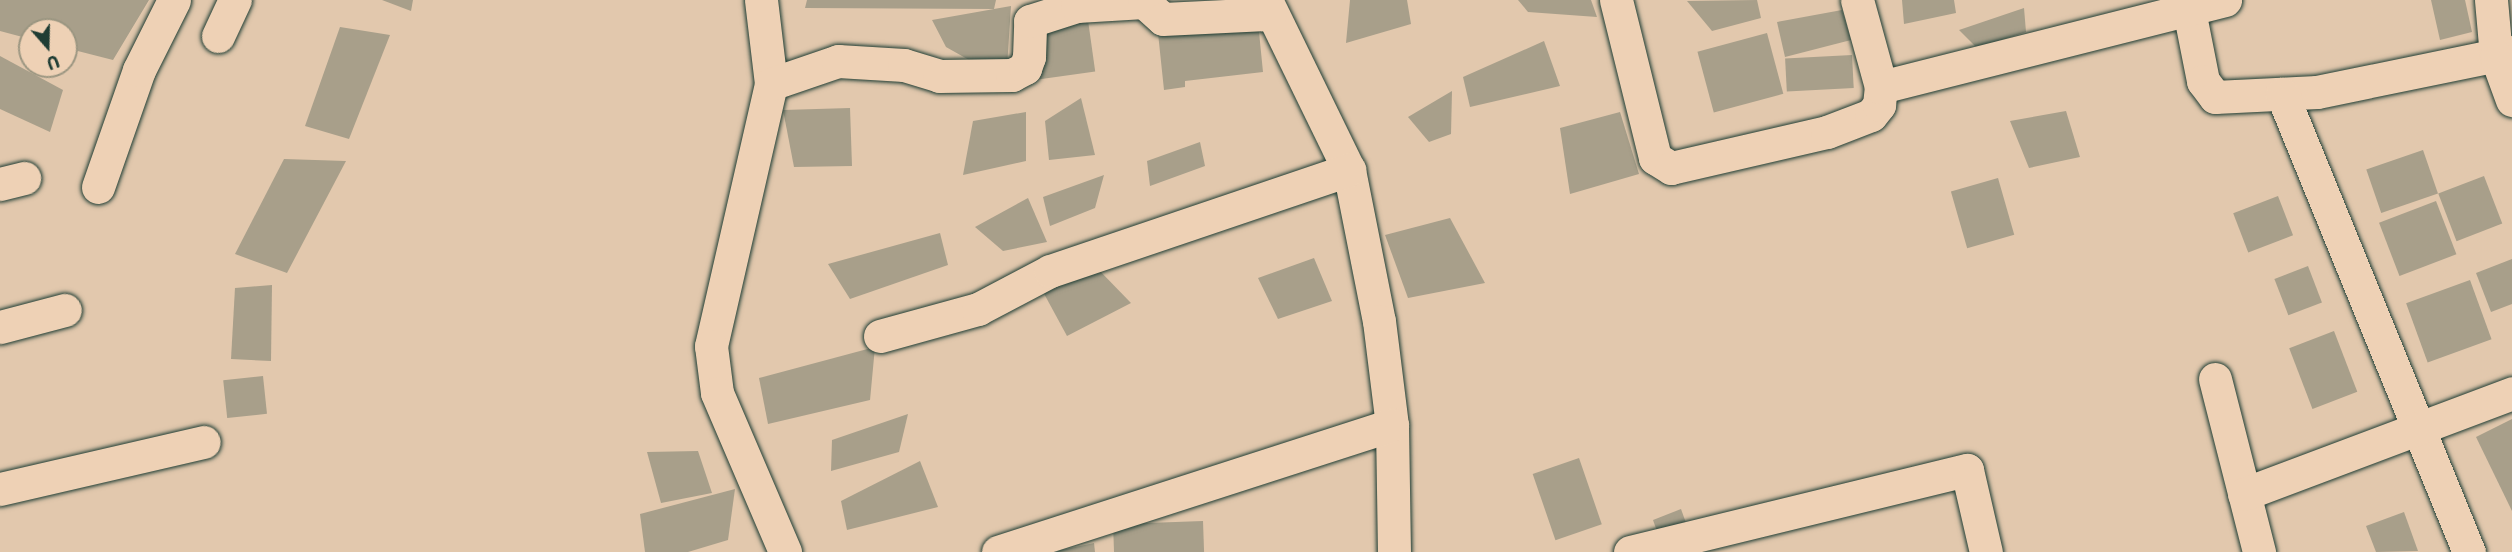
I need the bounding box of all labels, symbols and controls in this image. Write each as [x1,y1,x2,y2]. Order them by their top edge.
north arrow [18,18,78,78]
text: U [44,50,63,76]

